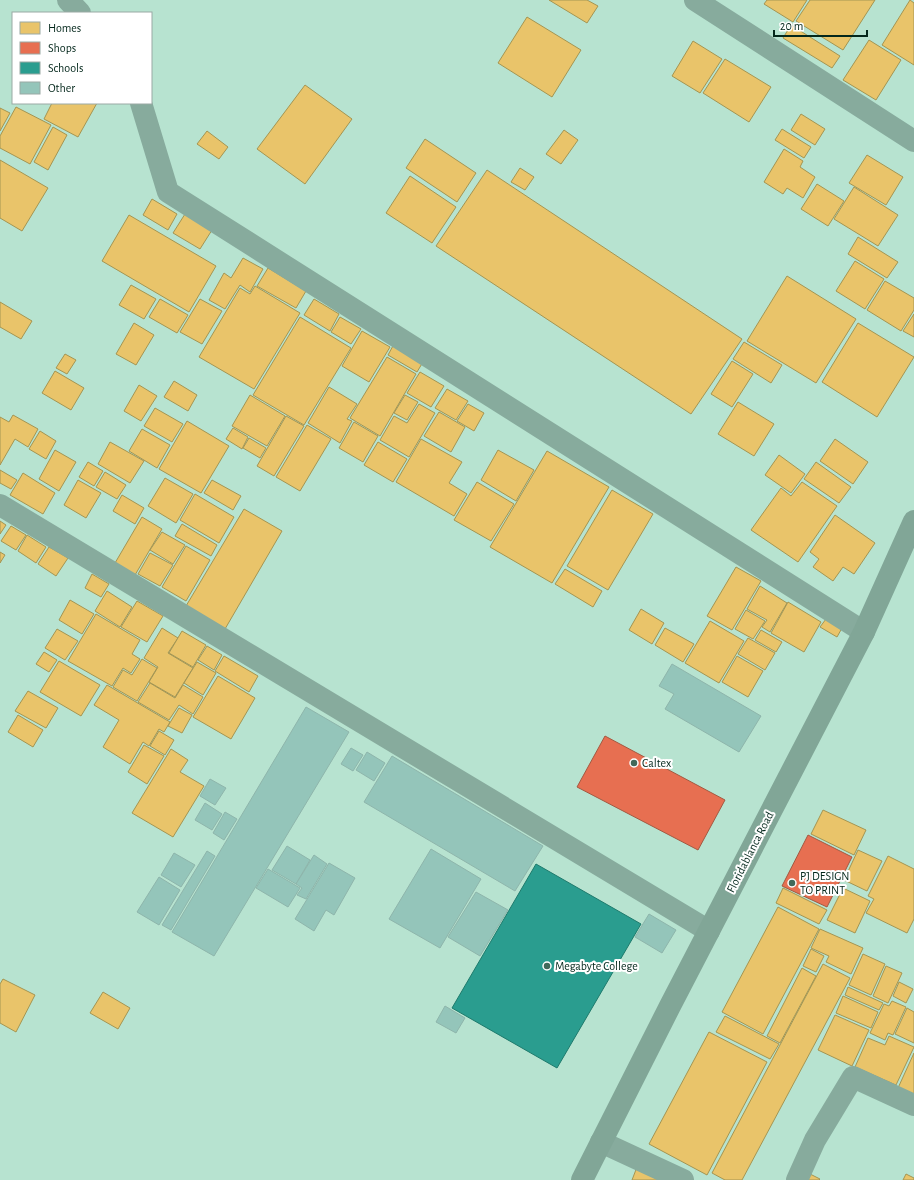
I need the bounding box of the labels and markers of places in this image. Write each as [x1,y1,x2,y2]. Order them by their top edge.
place label: Caltex [642,757,671,769]
marker: Caltex [629,758,639,768]
place label: PJ DESIGN TO PRINT [800,870,850,896]
marker: PJ DESIGN TO PRINT [787,878,797,888]
place label: Megabyte College [555,960,638,973]
marker: Megabyte College [542,961,552,971]

